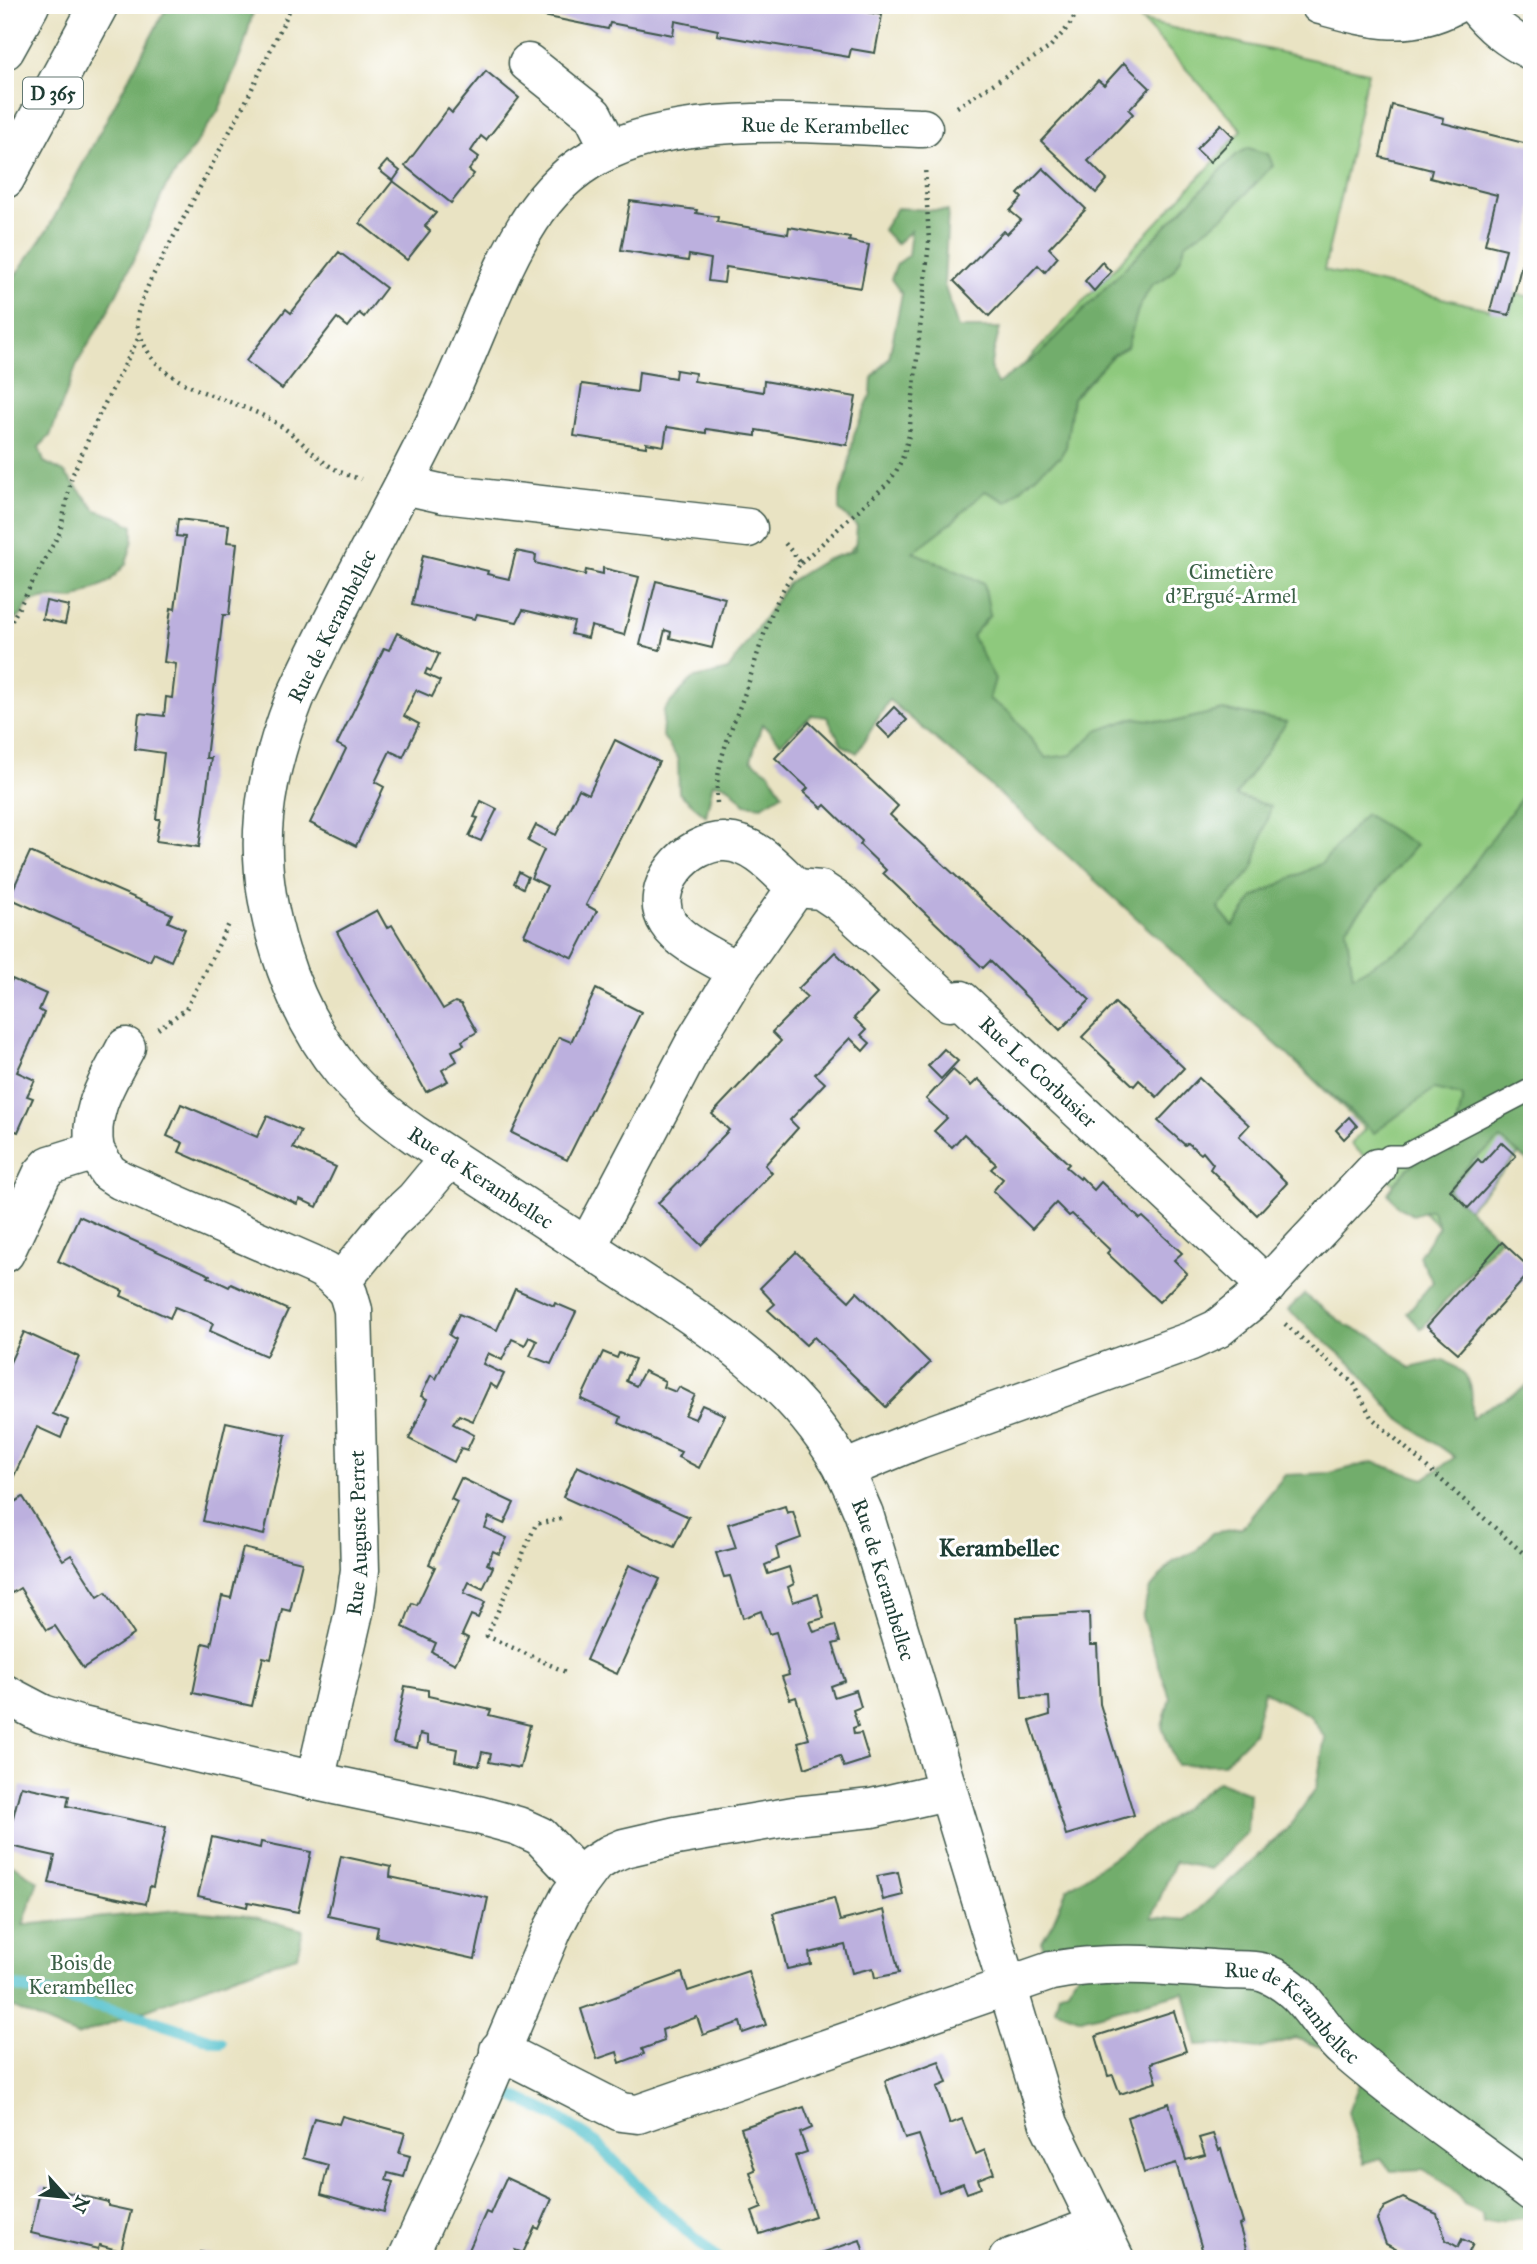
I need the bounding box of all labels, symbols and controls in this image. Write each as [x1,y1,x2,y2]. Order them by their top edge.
road number: D 365 [23,78,83,108]
street label: Rue de Kerambellec [741,112,910,140]
street label: Rue de Kerambellec [282,545,382,707]
park label: Cimetière d'Ergué-Armel [1165,559,1297,609]
street label: Rue Le Corbusier [974,1011,1103,1133]
street label: Rue de Kerambellec [403,1121,558,1235]
street label: Rue Auguste Perret [341,1449,373,1617]
street label: Rue de Kerambellec [846,1495,921,1664]
district label: Kerambellec [939,1533,1059,1563]
park label: Bois de Kerambellec [28,1950,134,2000]
street label: Rue de Kerambellec [1224,1957,1365,2070]
north arrow [32,2162,102,2232]
text: N [67,2192,95,2217]

